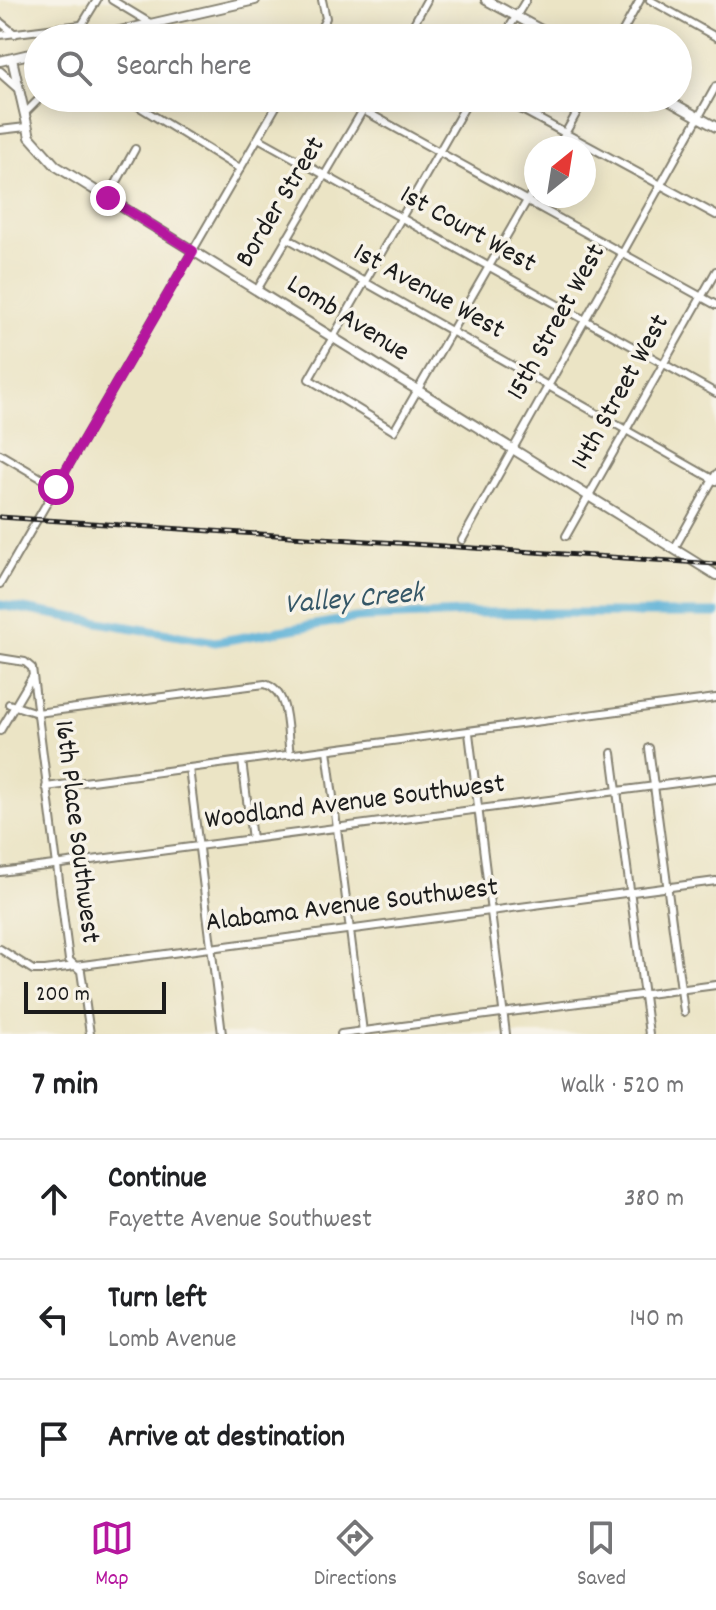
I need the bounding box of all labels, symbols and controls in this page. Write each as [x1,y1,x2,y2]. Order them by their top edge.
search box [24,24,692,112]
icon: search [52,46,96,90]
text: Search here [116,47,252,90]
street label: Border Street [227,130,337,276]
north arrow [524,136,596,208]
street label: 1st Court West [391,177,543,285]
route end [90,180,126,216]
street label: 1st Avenue West [345,235,511,351]
street label: 15th Street West [498,237,618,409]
street label: Lomb Avenue [278,266,416,374]
street label: 14th Street West [563,308,681,478]
route start [38,469,74,505]
water label: Valley Creek [283,573,428,629]
street label: 16th Place Southwest [41,718,109,946]
street label: Woodland Avenue Southwest [203,766,507,842]
street label: Alabama Avenue Southwest [203,869,501,945]
scale bar [24,978,166,1014]
text: 200 m [36,980,90,1011]
text: 7 min [32,1062,98,1111]
text: Walk · 520 m [561,1068,684,1105]
text: Continue [108,1159,207,1202]
icon: ahead [32,1177,76,1221]
text: 380 m [624,1181,684,1218]
text: Fayette Avenue Southwest [108,1202,372,1239]
text: Turn left [108,1279,207,1322]
icon: left [32,1297,76,1341]
text: 140 m [630,1301,684,1338]
text: Lomb Avenue [108,1322,236,1359]
icon: arrive [32,1417,76,1461]
text: Arrive at destination [108,1418,345,1461]
tab: Map [90,1516,134,1595]
tab: Directions [314,1516,397,1595]
tab: Saved [577,1516,626,1595]

